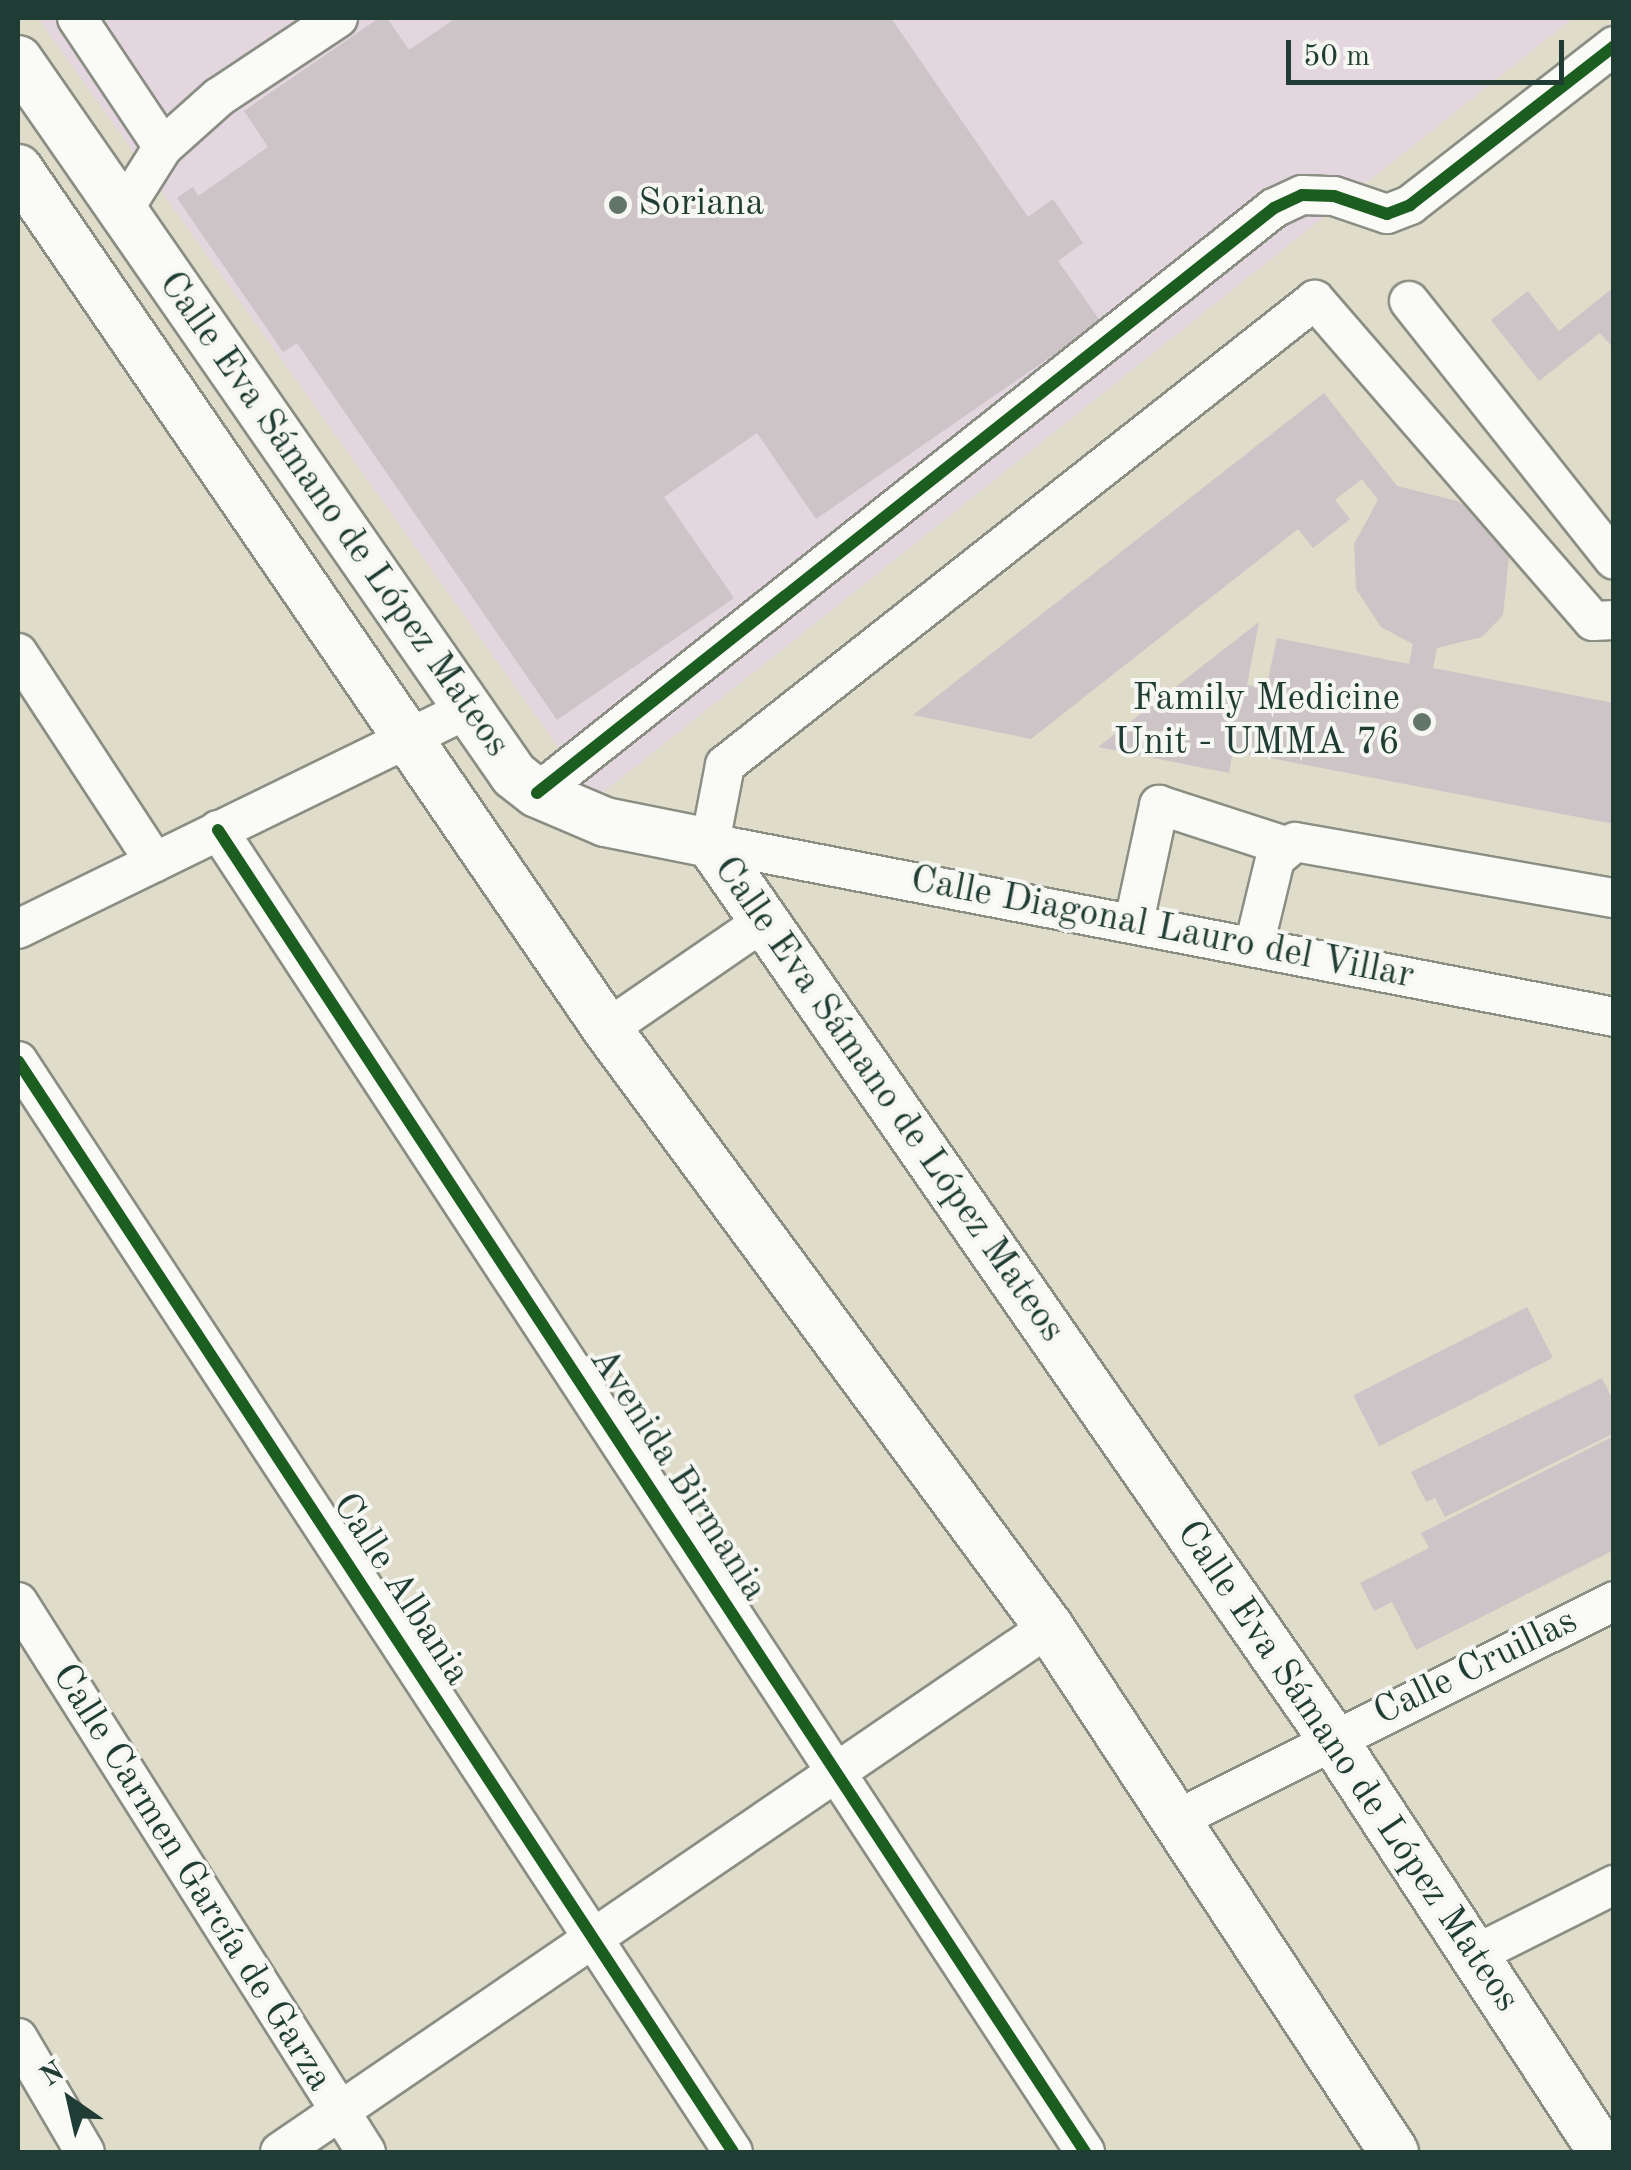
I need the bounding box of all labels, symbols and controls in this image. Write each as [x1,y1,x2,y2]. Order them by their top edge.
scale bar [1291,20,1568,82]
text: 50 m [1303,42,1370,72]
place label: Soriana [638,182,764,228]
marker: Soriana [607,194,629,216]
street label: Calle Eva Sámano de López Mateos [147,263,519,767]
place label: Family Medicine Unit - UMMA 76 [1114,677,1400,766]
marker: Family Medicine Unit - UMMA 76 [1409,709,1435,735]
street label: Calle Eva Sámano de López Mateos [702,848,1074,1352]
street label: Calle Diagonal Lauro del Villar [906,858,1418,1000]
street label: Avenida Birmania [578,1340,776,1610]
street label: Calle Albania [321,1485,479,1695]
street label: Calle Eva Sámano de López Mateos [1165,1513,1529,2021]
street label: Calle Cruillas [1367,1599,1585,1737]
street label: Calle Carmen García de Garza [41,1656,341,2100]
north arrow [20,2050,120,2150]
text: N [37,2058,70,2093]

